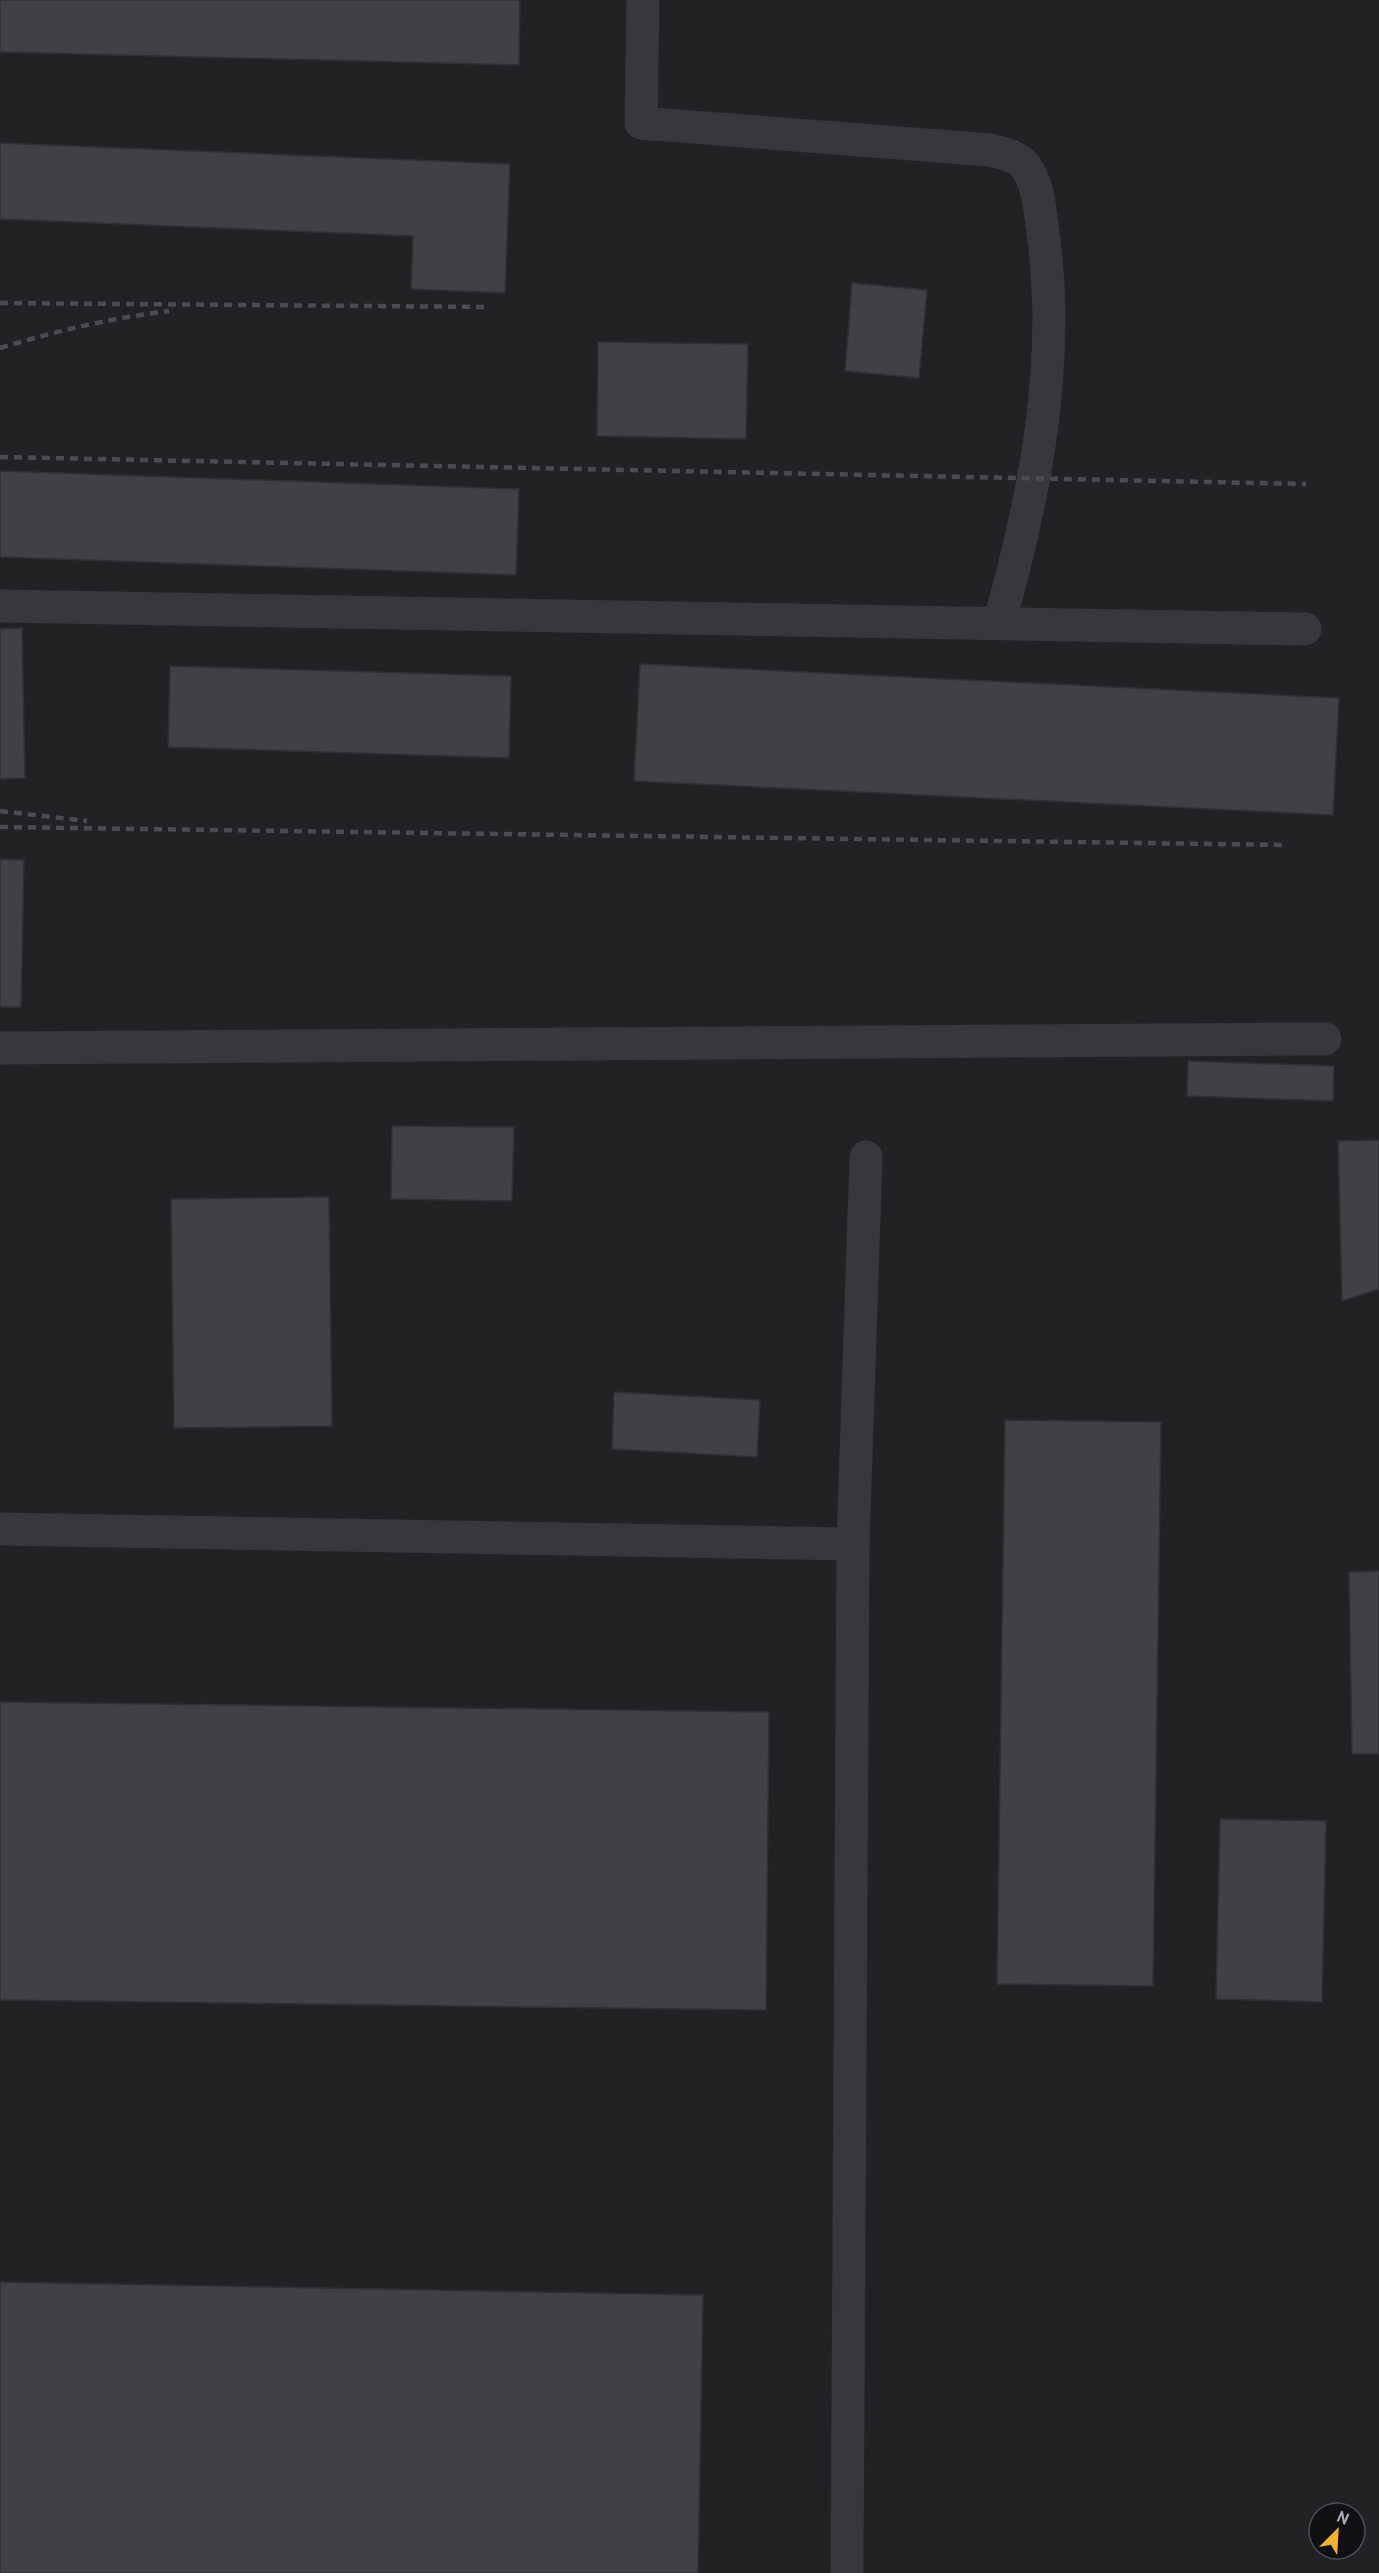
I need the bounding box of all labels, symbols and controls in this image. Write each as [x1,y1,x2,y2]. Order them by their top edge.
north arrow [1307,2501,1367,2561]
text: N [1333,2508,1352,2531]

